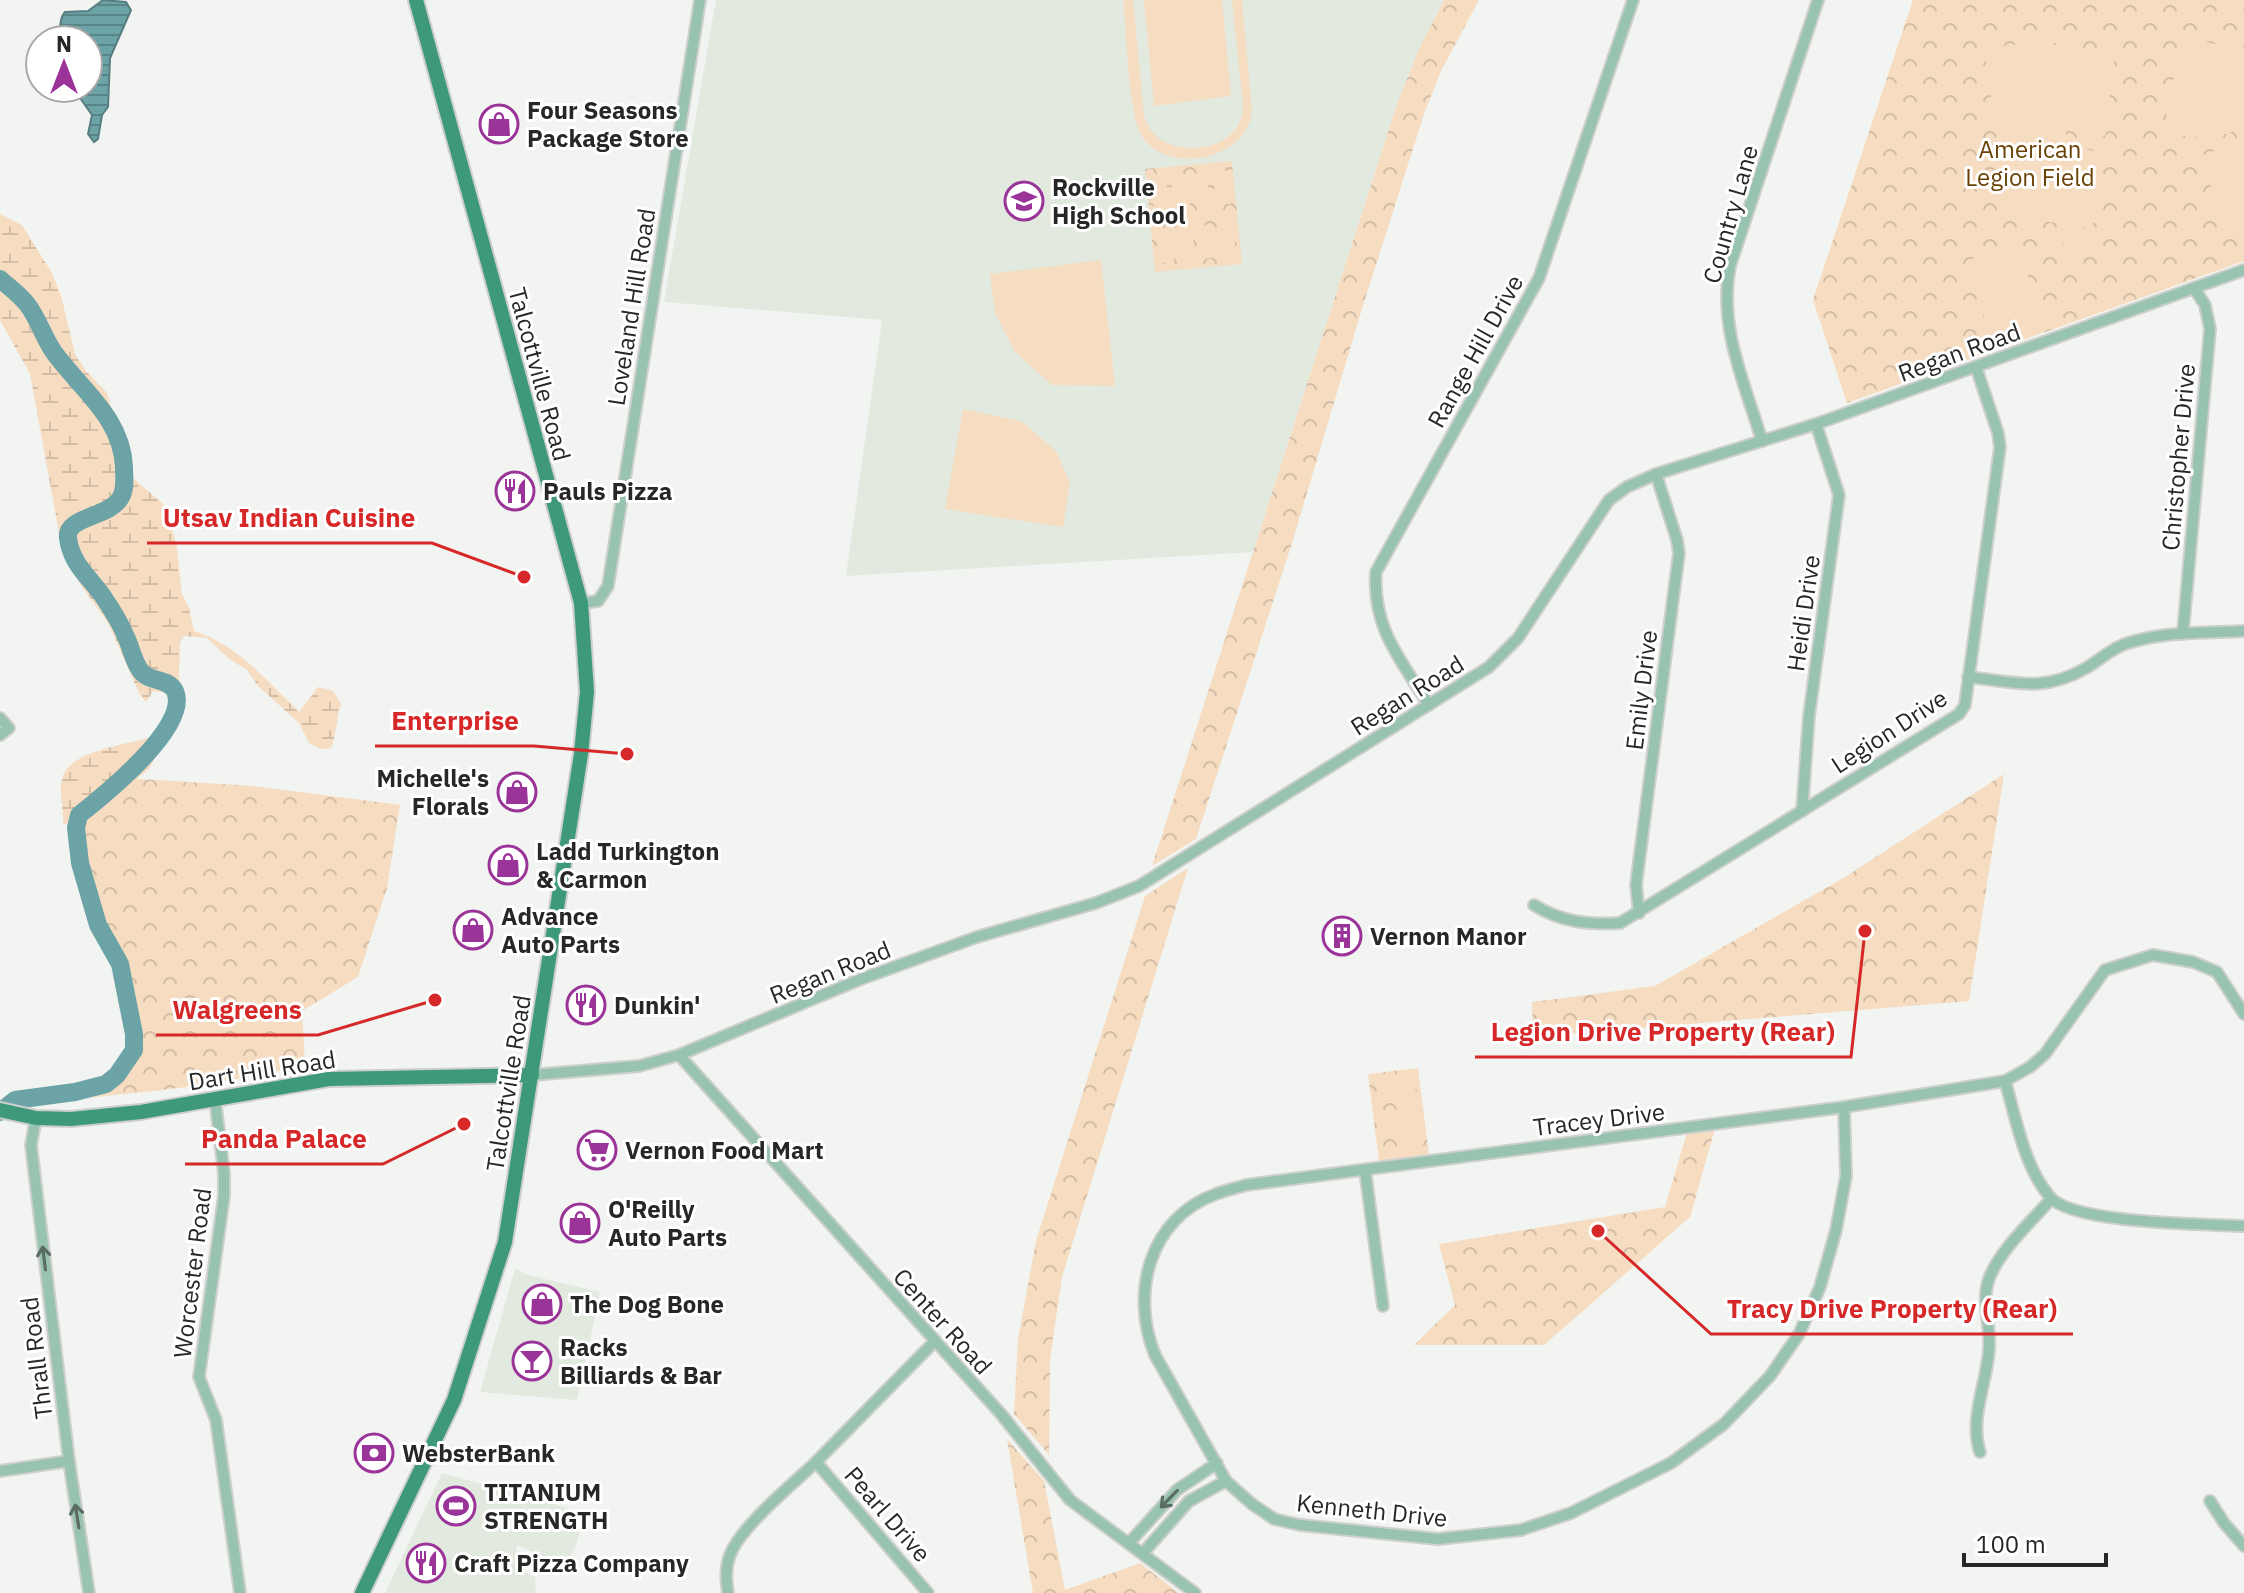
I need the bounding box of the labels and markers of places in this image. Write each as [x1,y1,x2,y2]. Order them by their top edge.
place label: Four Seasons Package Store [527,94,689,154]
shop icon: Four Seasons Package Store [478,103,520,145]
place label: Rockville High School [1052,171,1186,231]
school or university icon: Rockville High School [1003,180,1045,222]
restaurant icon: Pauls Pizza [494,470,536,512]
place label: Pauls Pizza [543,475,673,507]
callout: Utsav Indian Cuisine [147,493,432,543]
callout: Enterprise [375,696,534,746]
place label: Michelle's Florals [376,762,489,822]
shop icon: Michelle's Florals [496,771,538,813]
place label: Ladd Turkington & Carmon [536,835,719,895]
shop icon: Ladd Turkington & Carmon [487,844,529,886]
place label: Advance Auto Parts [501,900,620,960]
shop icon: Advance Auto Parts [452,909,494,951]
building icon: Vernon Manor [1321,915,1363,957]
place label: Vernon Manor [1370,920,1527,952]
restaurant icon: Dunkin' [565,984,607,1026]
callout: Walgreens [156,985,318,1035]
place label: Dunkin' [614,989,700,1021]
callout: Legion Drive Property (Rear) [1475,1007,1851,1057]
callout: Panda Palace [185,1114,383,1164]
supermarket icon: Vernon Food Mart [576,1129,618,1171]
place label: Vernon Food Mart [625,1134,824,1166]
place label: O'Reilly Auto Parts [608,1193,727,1253]
shop icon: O'Reilly Auto Parts [559,1202,601,1244]
shop icon: The Dog Bone [521,1283,563,1325]
callout: Tracy Drive Property (Rear) [1711,1284,2073,1334]
place label: The Dog Bone [570,1288,724,1320]
place label: Racks Billiards & Bar [560,1331,722,1391]
bar icon: Racks Billiards & Bar [511,1340,553,1382]
bank icon: WebsterBank [353,1432,395,1474]
place label: WebsterBank [402,1437,555,1469]
place label: TITANIUM STRENGTH [484,1476,608,1536]
sports icon: TITANIUM STRENGTH [435,1485,477,1527]
restaurant icon: Craft Pizza Company [405,1542,447,1584]
place label: Craft Pizza Company [454,1547,689,1579]

